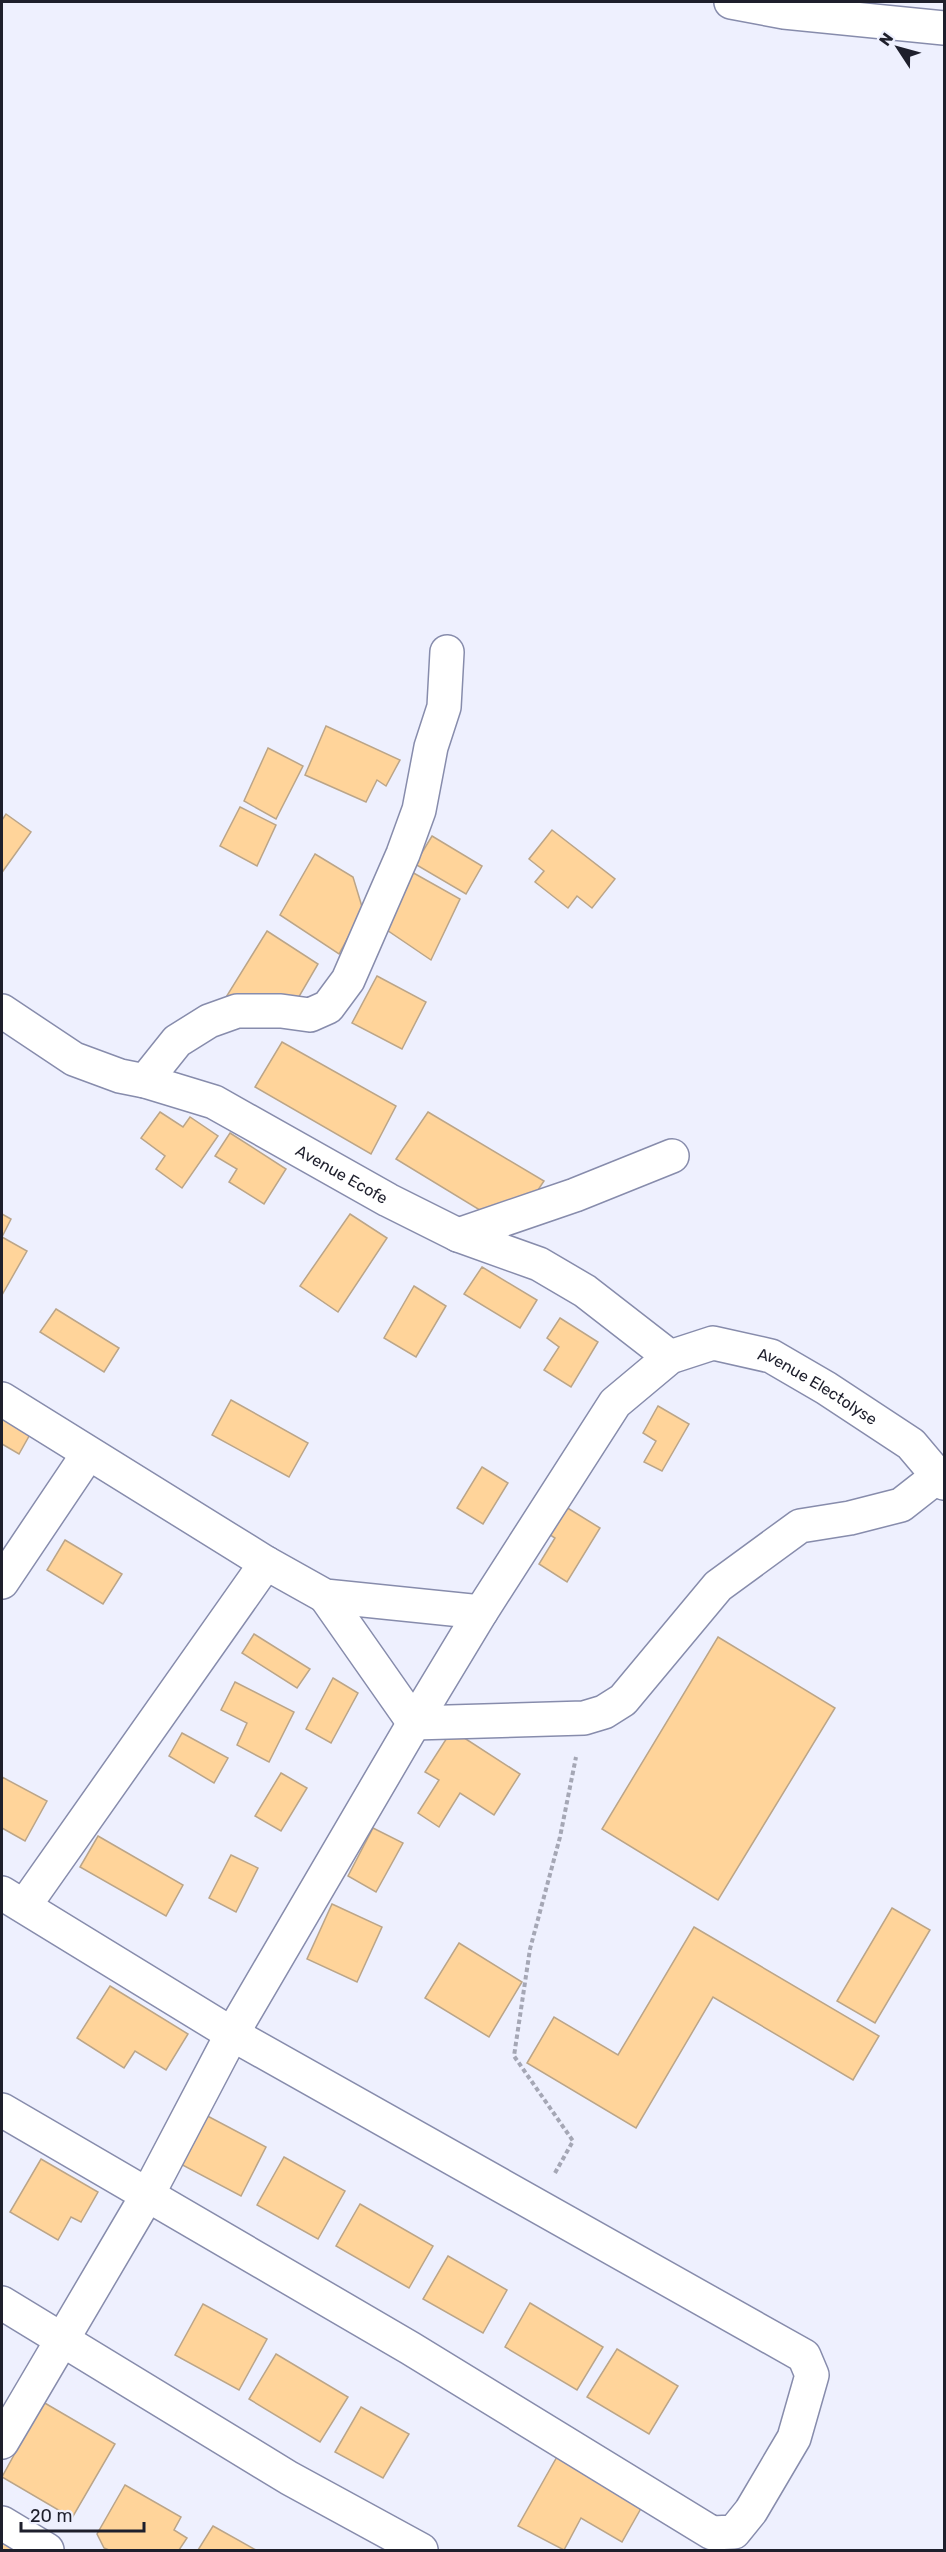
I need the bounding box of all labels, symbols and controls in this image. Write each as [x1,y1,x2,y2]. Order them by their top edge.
north arrow [868,18,928,78]
text: N [875,29,897,50]
street label: Avenue Ecofe [292,1141,391,1208]
street label: Avenue Electolyse [756,1344,881,1429]
scale bar [21,2495,144,2533]
text: 20 m [30,2505,72,2527]

